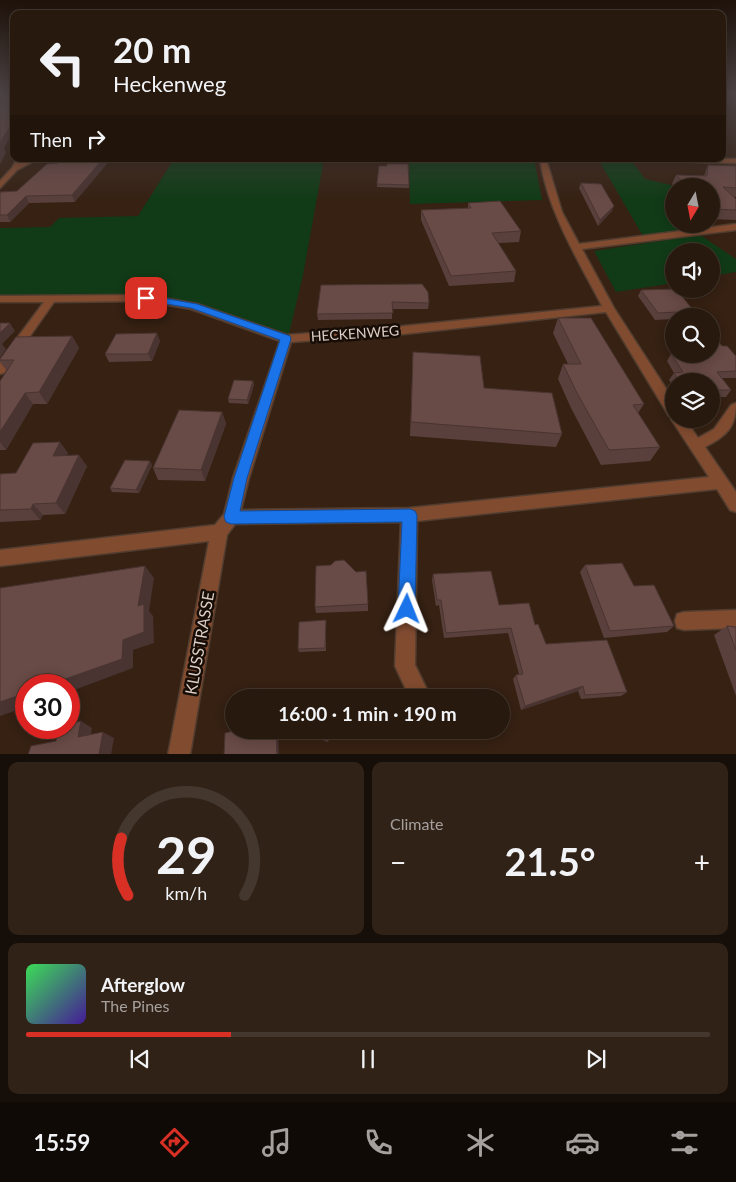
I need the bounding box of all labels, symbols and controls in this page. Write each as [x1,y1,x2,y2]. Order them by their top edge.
text: 20 m [113,28,191,70]
icon: left [30,30,95,95]
text: Heckenweg [113,70,226,97]
icon: right [82,125,110,153]
text: Then [30,128,72,151]
north arrow [665,178,720,232]
map controls [665,178,720,428]
button: sound [665,243,720,298]
pin [125,277,167,319]
icon: arrive [132,284,160,312]
button: search [665,308,720,363]
street label: HECKENWEG [310,321,400,345]
button: layers [665,373,720,428]
position arrow [380,582,432,634]
street label: KLUSSTRASSE [181,590,217,696]
speed limit sign: 30 [15,674,80,739]
text: 16:00 · 1 min · 190 m [278,702,457,725]
text: Climate [390,814,443,833]
text: 29 [156,823,216,885]
text: 21.5° [505,838,595,884]
text: − [390,845,406,879]
text: + [694,845,710,879]
text: km/h [165,882,207,904]
text: Afterglow [101,973,185,996]
text: The Pines [101,996,170,1015]
icon: previous [126,1045,154,1073]
icon: pause [354,1045,382,1073]
icon: next [582,1045,610,1073]
icon: directions [157,1125,192,1160]
icon: music [259,1125,294,1160]
icon: phone [361,1125,396,1160]
icon: climate [463,1125,498,1160]
icon: car [565,1125,600,1160]
icon: filters [667,1125,702,1160]
text: 15:59 [34,1129,90,1156]

